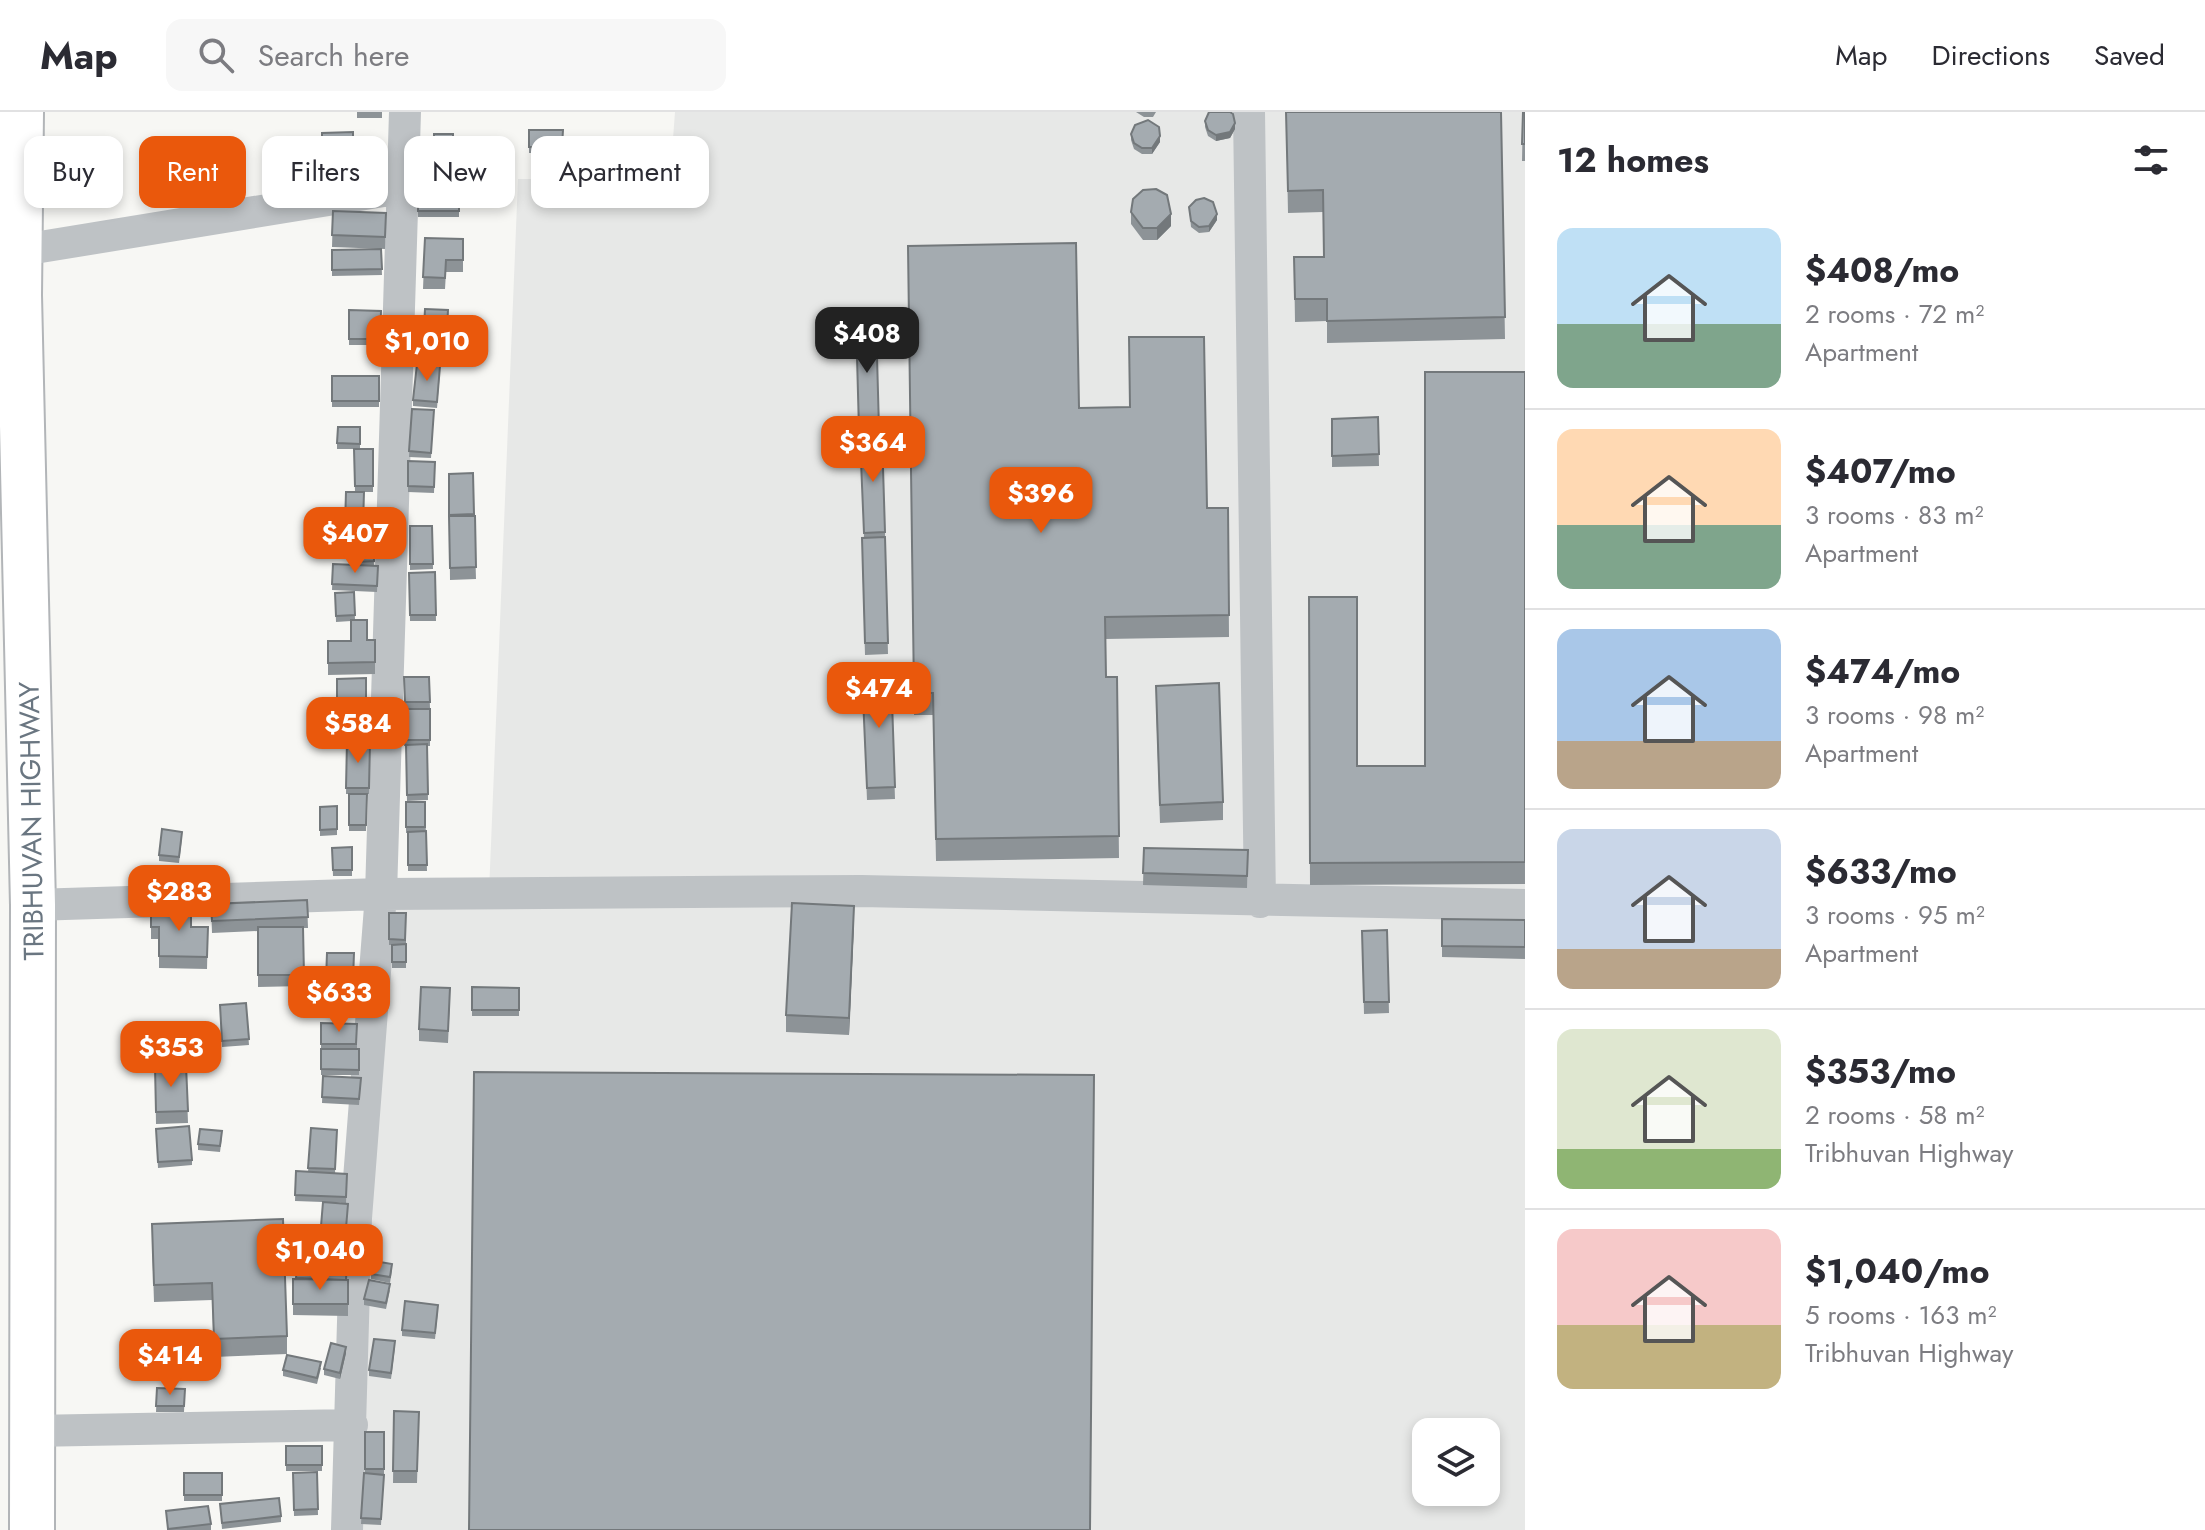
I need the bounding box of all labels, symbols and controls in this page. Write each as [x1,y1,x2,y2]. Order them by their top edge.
search box [166,19,726,91]
text: Map [40,28,118,83]
icon: search [194,33,238,77]
text: Search here [258,34,410,77]
text: Map [1835,35,1887,76]
text: Directions [1931,35,2050,76]
text: Saved [2094,35,2165,76]
chip: Buy [24,136,123,208]
chip: Rent [139,136,246,208]
chip: Filters [262,136,388,208]
chip: New [404,136,515,208]
chip: Apartment [531,136,709,208]
text: 12 homes [1557,136,1709,185]
icon: filters [2129,138,2173,182]
text: $408/mo [1805,246,1959,295]
icon: home [1621,260,1717,356]
text: 2 rooms · 72 m² [1805,295,1984,333]
pin: $408 [820,307,914,375]
text: $408 [833,314,901,352]
pin: $1,010 [362,315,492,383]
text: $1,010 [384,322,470,360]
text: Apartment [1805,333,1918,371]
pin: $364 [826,416,920,484]
text: $364 [839,423,907,461]
text: $407/mo [1805,447,1956,496]
icon: home [1621,461,1717,557]
pin: $396 [994,467,1088,535]
text: $396 [1007,474,1075,512]
text: 3 rooms · 83 m² [1805,496,1984,534]
pin: $407 [308,507,402,575]
text: $407 [321,514,389,552]
text: Apartment [1805,534,1918,572]
text: $474/mo [1805,647,1960,696]
icon: home [1621,661,1717,757]
pin: $474 [832,662,926,730]
text: $474 [845,669,913,707]
street label: TRIBHUVAN HIGHWAY [9,681,54,961]
text: 3 rooms · 98 m² [1805,696,1984,734]
pin: $584 [311,697,405,765]
text: $584 [324,704,392,742]
text: Apartment [1805,734,1918,772]
text: $633/mo [1805,847,1957,896]
icon: home [1621,861,1717,957]
pin: $283 [132,865,226,933]
text: $283 [146,872,212,910]
text: 3 rooms · 95 m² [1805,896,1985,934]
text: Apartment [1805,934,1918,972]
pin: $633 [292,966,386,1034]
text: $633 [306,973,372,1011]
pin: $353 [124,1021,218,1089]
text: $353 [138,1028,204,1066]
text: $353/mo [1805,1047,1956,1096]
icon: home [1621,1061,1717,1157]
text: 2 rooms · 58 m² [1805,1096,1985,1134]
text: Tribhuvan Highway [1805,1134,2013,1172]
pin: $1,040 [255,1224,385,1292]
text: $1,040 [275,1231,365,1269]
text: $1,040/mo [1805,1247,1989,1296]
icon: home [1621,1261,1717,1357]
text: 5 rooms · 163 m² [1805,1296,1997,1334]
pin: $414 [123,1329,217,1397]
text: Tribhuvan Highway [1805,1334,2013,1372]
text: $414 [137,1336,203,1374]
map controls [1412,1418,1500,1506]
button: layers [1412,1418,1500,1506]

